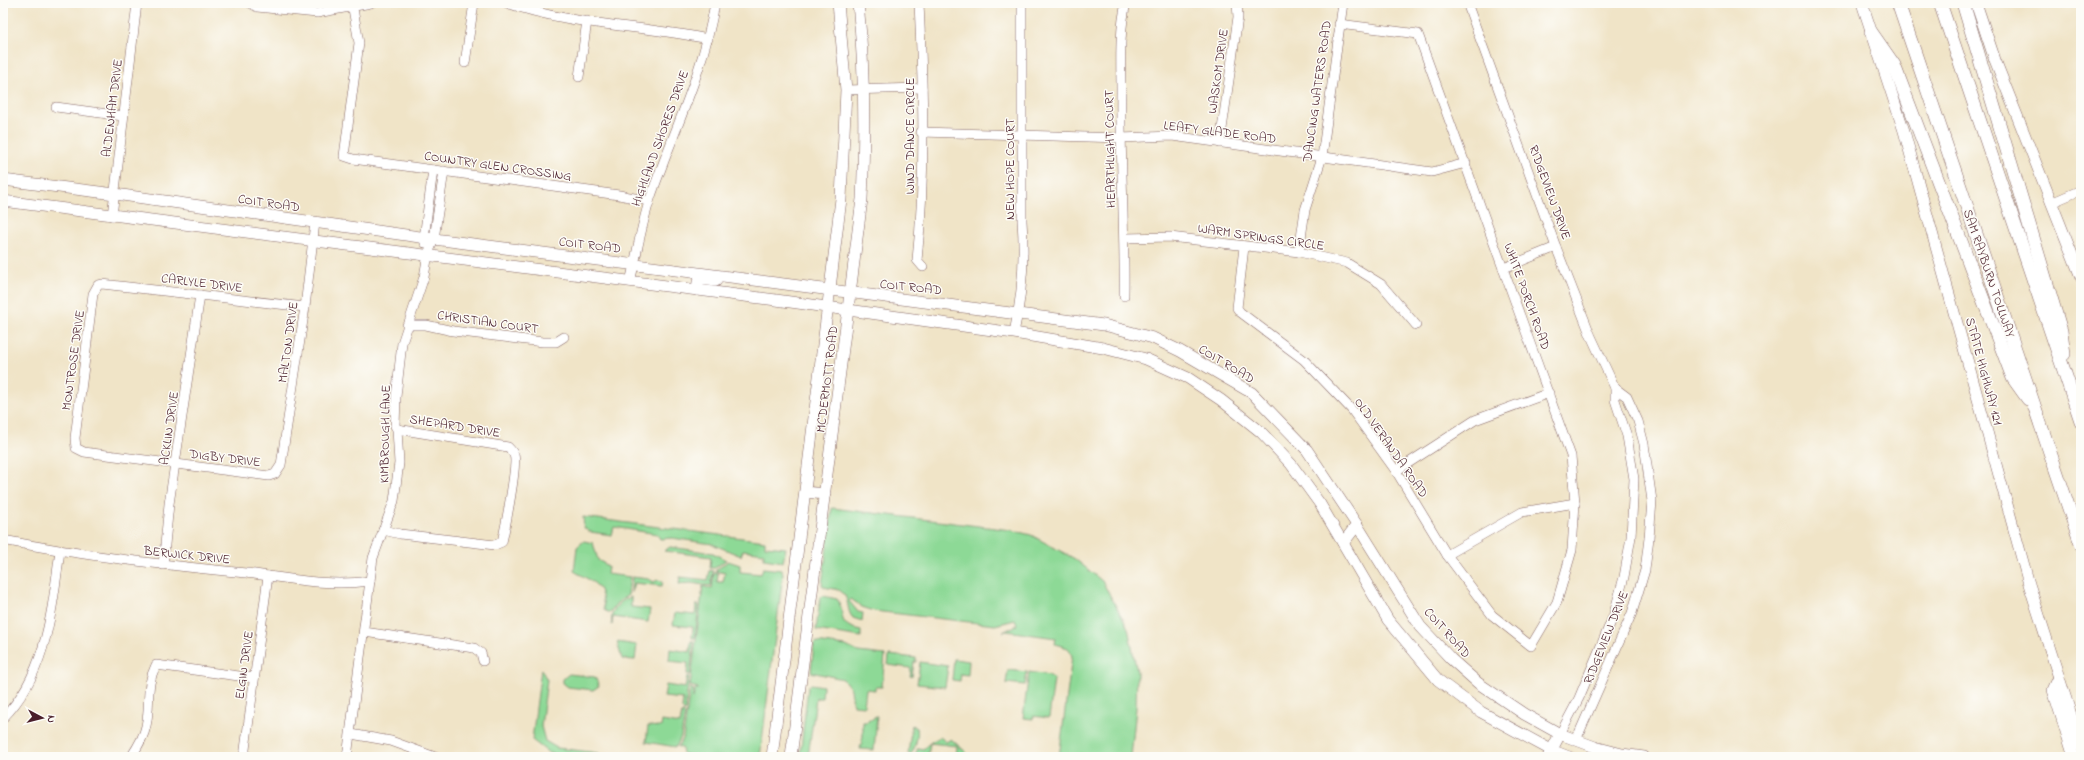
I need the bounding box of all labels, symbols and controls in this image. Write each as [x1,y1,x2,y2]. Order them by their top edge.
street label: DANCING WATERS ROAD [1298,19,1337,164]
street label: WASKOM DRIVE [1203,27,1234,115]
street label: ALDENHAM DRIVE [97,58,128,158]
street label: HIGHLAND SHORES DRIVE [627,67,694,209]
street label: WIND DANCE CIRCLE [901,78,920,194]
street label: HEARTHLIGHT COURT [1100,89,1121,208]
street label: LEAFY GLADE ROAD [1162,116,1277,149]
street label: NEW HOPE COURT [1001,117,1020,220]
street label: RIDGEVIEW DRIVE [1524,143,1576,242]
street label: COUNTRY GLEN CROSSING [423,147,573,186]
street label: COIT ROAD [237,190,301,217]
street label: SAM RAYBURN TOLLWAY [1958,207,2019,340]
street label: WARM SPRINGS CIRCLE [1196,219,1325,256]
street label: COIT ROAD [558,232,622,259]
street label: WHITE PORCH ROAD [1498,240,1555,353]
street label: CARLYLE DRIVE [160,269,244,298]
street label: COIT ROAD [879,275,943,300]
street label: MALTON DRIVE [273,300,304,384]
street label: CHRISTIAN COURT [436,306,540,339]
street label: MONTROSE DRIVE [57,309,90,412]
street label: STATE HIGHWAY 121 [1960,315,2007,427]
street label: MCDERMOTT ROAD [812,325,843,434]
street label: COIT ROAD [1195,340,1258,389]
street label: KIMBROUGH LANE [375,385,396,483]
street label: ACKLIN DRIVE [155,390,184,466]
street label: OLD VERANDA ROAD [1349,394,1432,502]
street label: SHEPARD DRIVE [408,410,502,443]
street label: DIGBY DRIVE [187,445,262,472]
street label: BERWICK DRIVE [142,541,231,569]
street label: RIDGEVIEW DRIVE [1579,588,1634,687]
street label: COIT ROAD [1419,603,1475,663]
street label: ELGIN DRIVE [230,630,259,701]
north arrow [22,698,62,738]
text: N [43,714,59,724]

